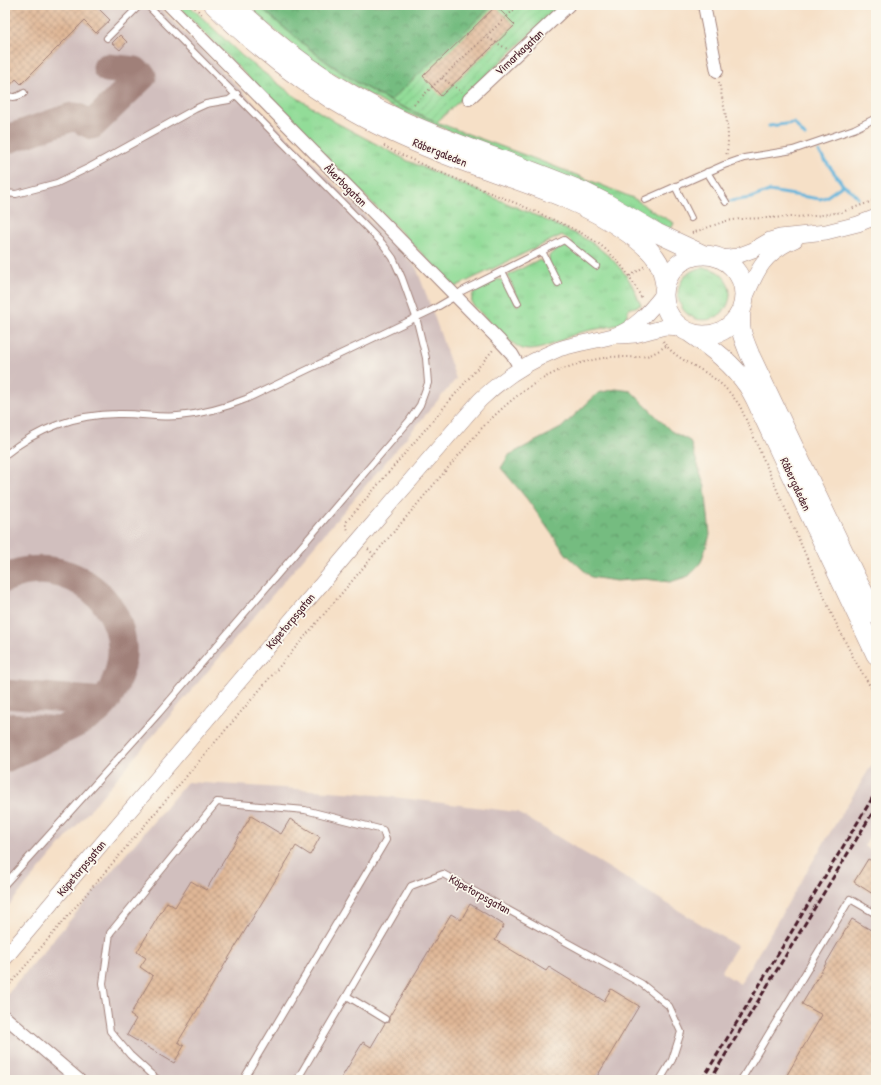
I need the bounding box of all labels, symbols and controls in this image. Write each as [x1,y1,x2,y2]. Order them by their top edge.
street label: Vimarkagatan [491,25,547,79]
street label: Råbergaleden [410,133,470,171]
street label: Åkerbogatan [321,160,371,210]
street label: Råbergaleden [776,454,816,514]
street label: Köpetorpsgatan [261,589,319,653]
street label: Köpetorpsgatan [52,836,110,900]
street label: Köpetorpsgatan [446,870,514,918]

